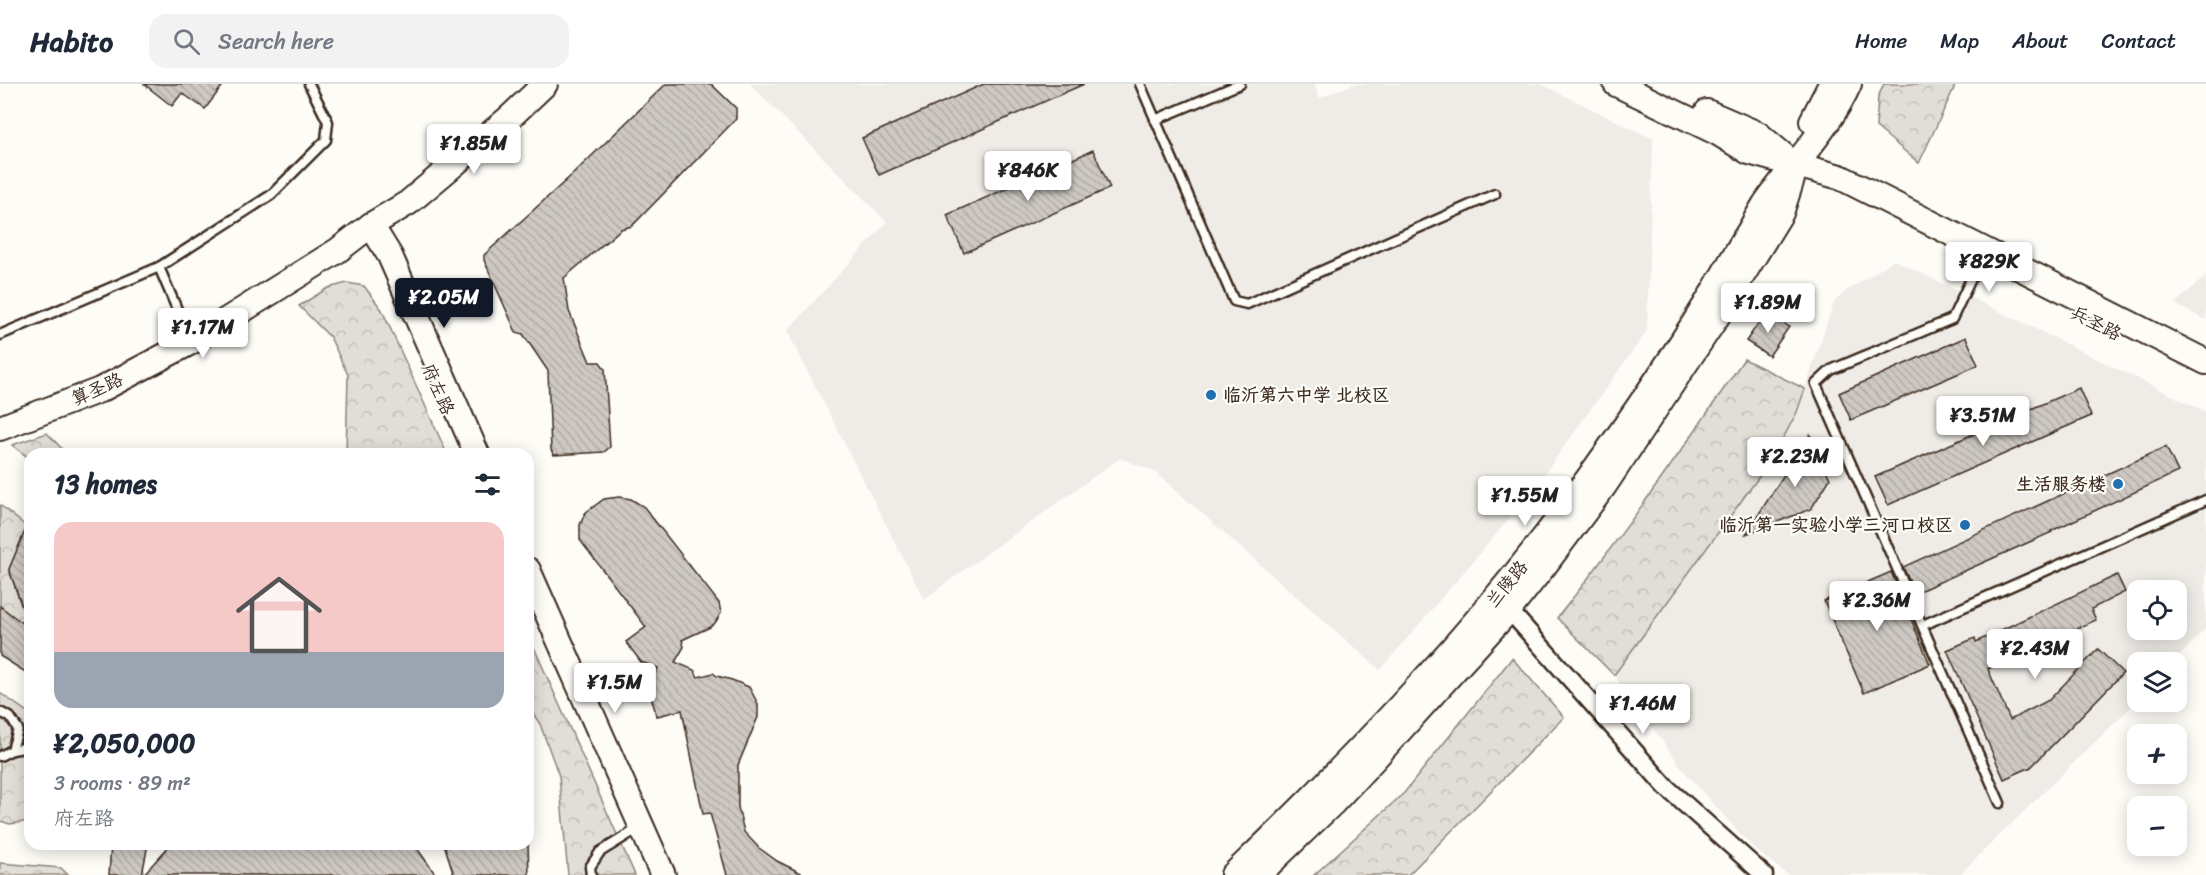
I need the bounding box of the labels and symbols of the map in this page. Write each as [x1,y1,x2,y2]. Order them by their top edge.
pin: ¥1.85M [425,124,523,175]
pin: ¥846K [986,151,1070,202]
pin: ¥829K [1947,242,2031,293]
pin: ¥2.05M [395,278,493,329]
pin: ¥1.89M [1719,283,1817,334]
street label: 兵圣路 [2065,296,2127,350]
pin: ¥1.17M [154,308,252,359]
street label: 府左路 [412,358,464,420]
street label: 算圣路 [66,363,128,415]
place label: 临沂第六中学 北校区 [1223,379,1390,411]
marker: 临沂第六中学 北校区 [1204,388,1218,402]
pin: ¥3.51M [1934,396,2032,447]
pin: ¥2.23M [1746,437,1844,488]
place label: 生活服务楼 [2016,468,2106,500]
pin: ¥1.55M [1476,476,1574,527]
marker: 生活服务楼 [2111,477,2125,491]
place label: 临沂第一实验小学三河口校区 [1719,509,1953,541]
marker: 临沂第一实验小学三河口校区 [1958,518,1972,532]
street label: 兰陵路 [1478,553,1536,615]
pin: ¥2.36M [1828,581,1926,632]
pin: ¥2.43M [1986,629,2084,680]
pin: ¥1.5M [573,663,657,714]
pin: ¥1.46M [1594,684,1692,735]

